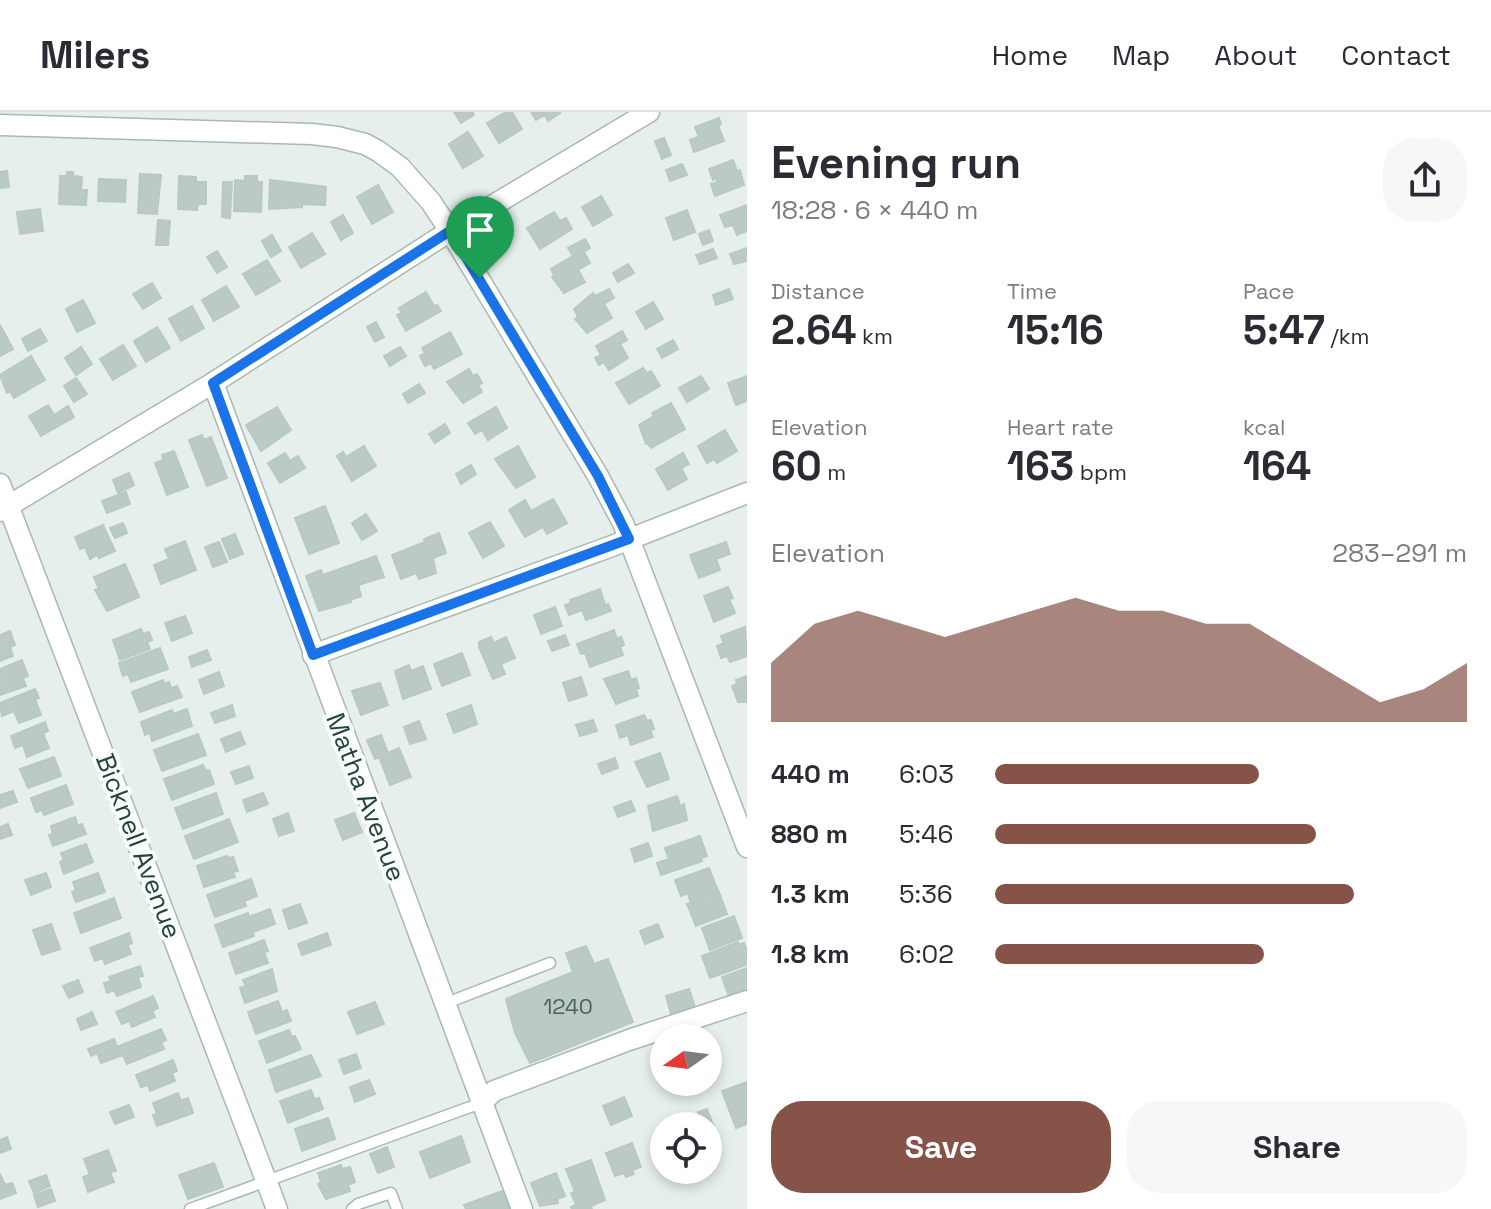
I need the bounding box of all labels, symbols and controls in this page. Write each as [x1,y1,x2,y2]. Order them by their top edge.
text: Milers [40,31,150,79]
text: Home [992,37,1068,73]
text: Map [1112,37,1170,73]
text: About [1214,37,1297,73]
text: Contact [1341,37,1451,73]
text: Evening run [771,135,1021,191]
button: share [1383,138,1467,222]
text: 18:28 · 6 × 440 m [771,193,978,227]
pin [446,196,514,278]
icon: arrive [458,208,502,252]
text: Distance [771,277,865,305]
text: Time [1007,277,1057,305]
text: Pace [1243,277,1295,305]
text: 2.64 [771,305,856,356]
text: 15:16 [1007,305,1104,356]
text: 5:47 [1243,305,1325,356]
text: km [856,322,893,350]
text: /km [1325,322,1369,350]
text: Elevation [771,413,867,441]
text: Heart rate [1007,413,1114,441]
text: kcal [1243,413,1285,441]
text: 60 [771,441,822,492]
text: 163 [1007,441,1074,492]
text: 164 [1243,441,1311,492]
text: m [822,458,846,486]
text: bpm [1074,458,1127,486]
text: Elevation [771,536,885,570]
text: 283–291 m [1332,536,1467,570]
street label: Matha Avenue [318,708,414,886]
street label: Bicknell Avenue [88,749,190,943]
text: 440 m [771,757,850,791]
text: 6:03 [899,757,954,791]
text: 880 m [771,817,848,851]
text: 5:46 [899,817,953,851]
text: 1.3 km [771,877,850,911]
text: 5:36 [899,877,953,911]
text: 1.8 km [771,937,850,971]
text: 6:02 [899,937,954,971]
house number: 1240 [543,992,593,1020]
north arrow [650,1024,722,1096]
map controls [650,1024,722,1184]
button: Save [771,1101,1111,1193]
button: Share [1127,1101,1467,1193]
button: locate [650,1112,722,1184]

